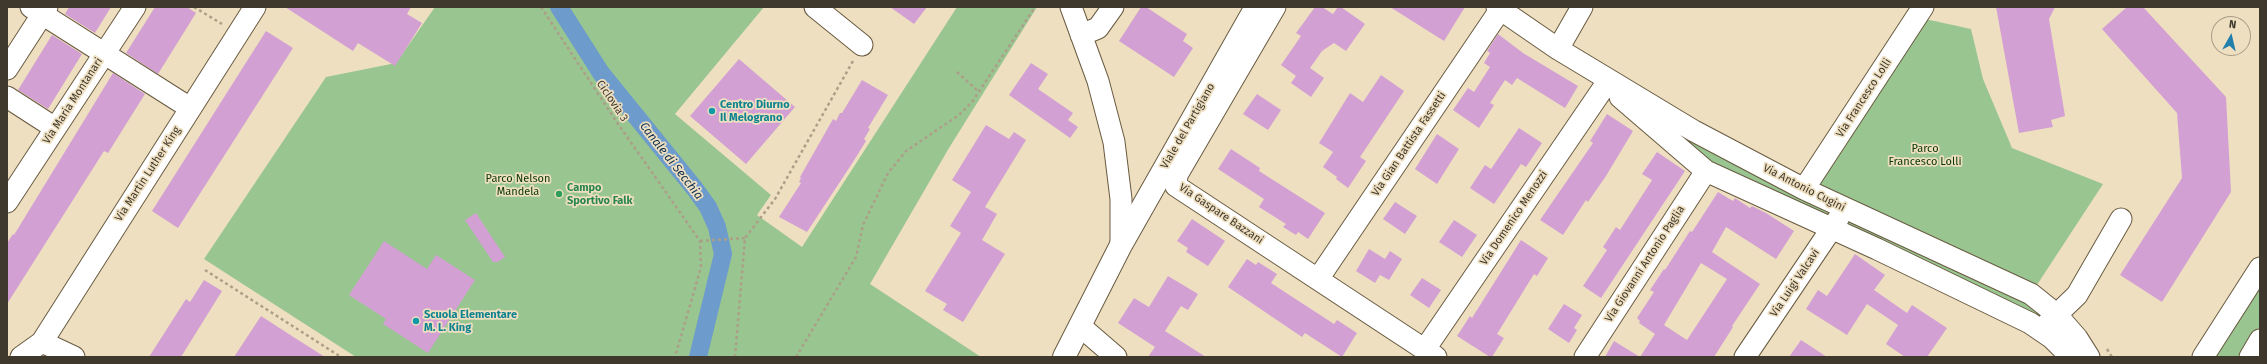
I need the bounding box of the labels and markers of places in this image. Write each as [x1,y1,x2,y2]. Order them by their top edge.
place label: Centro Diurno Il Melograno [720,98,790,124]
marker: Centro Diurno Il Melograno [707,106,717,116]
place label: Campo Sportivo Falk [567,181,633,207]
marker: Campo Sportivo Falk [554,189,564,199]
place label: Scuola Elementare M. L. King [424,308,517,334]
marker: Scuola Elementare M. L. King [411,316,421,326]

